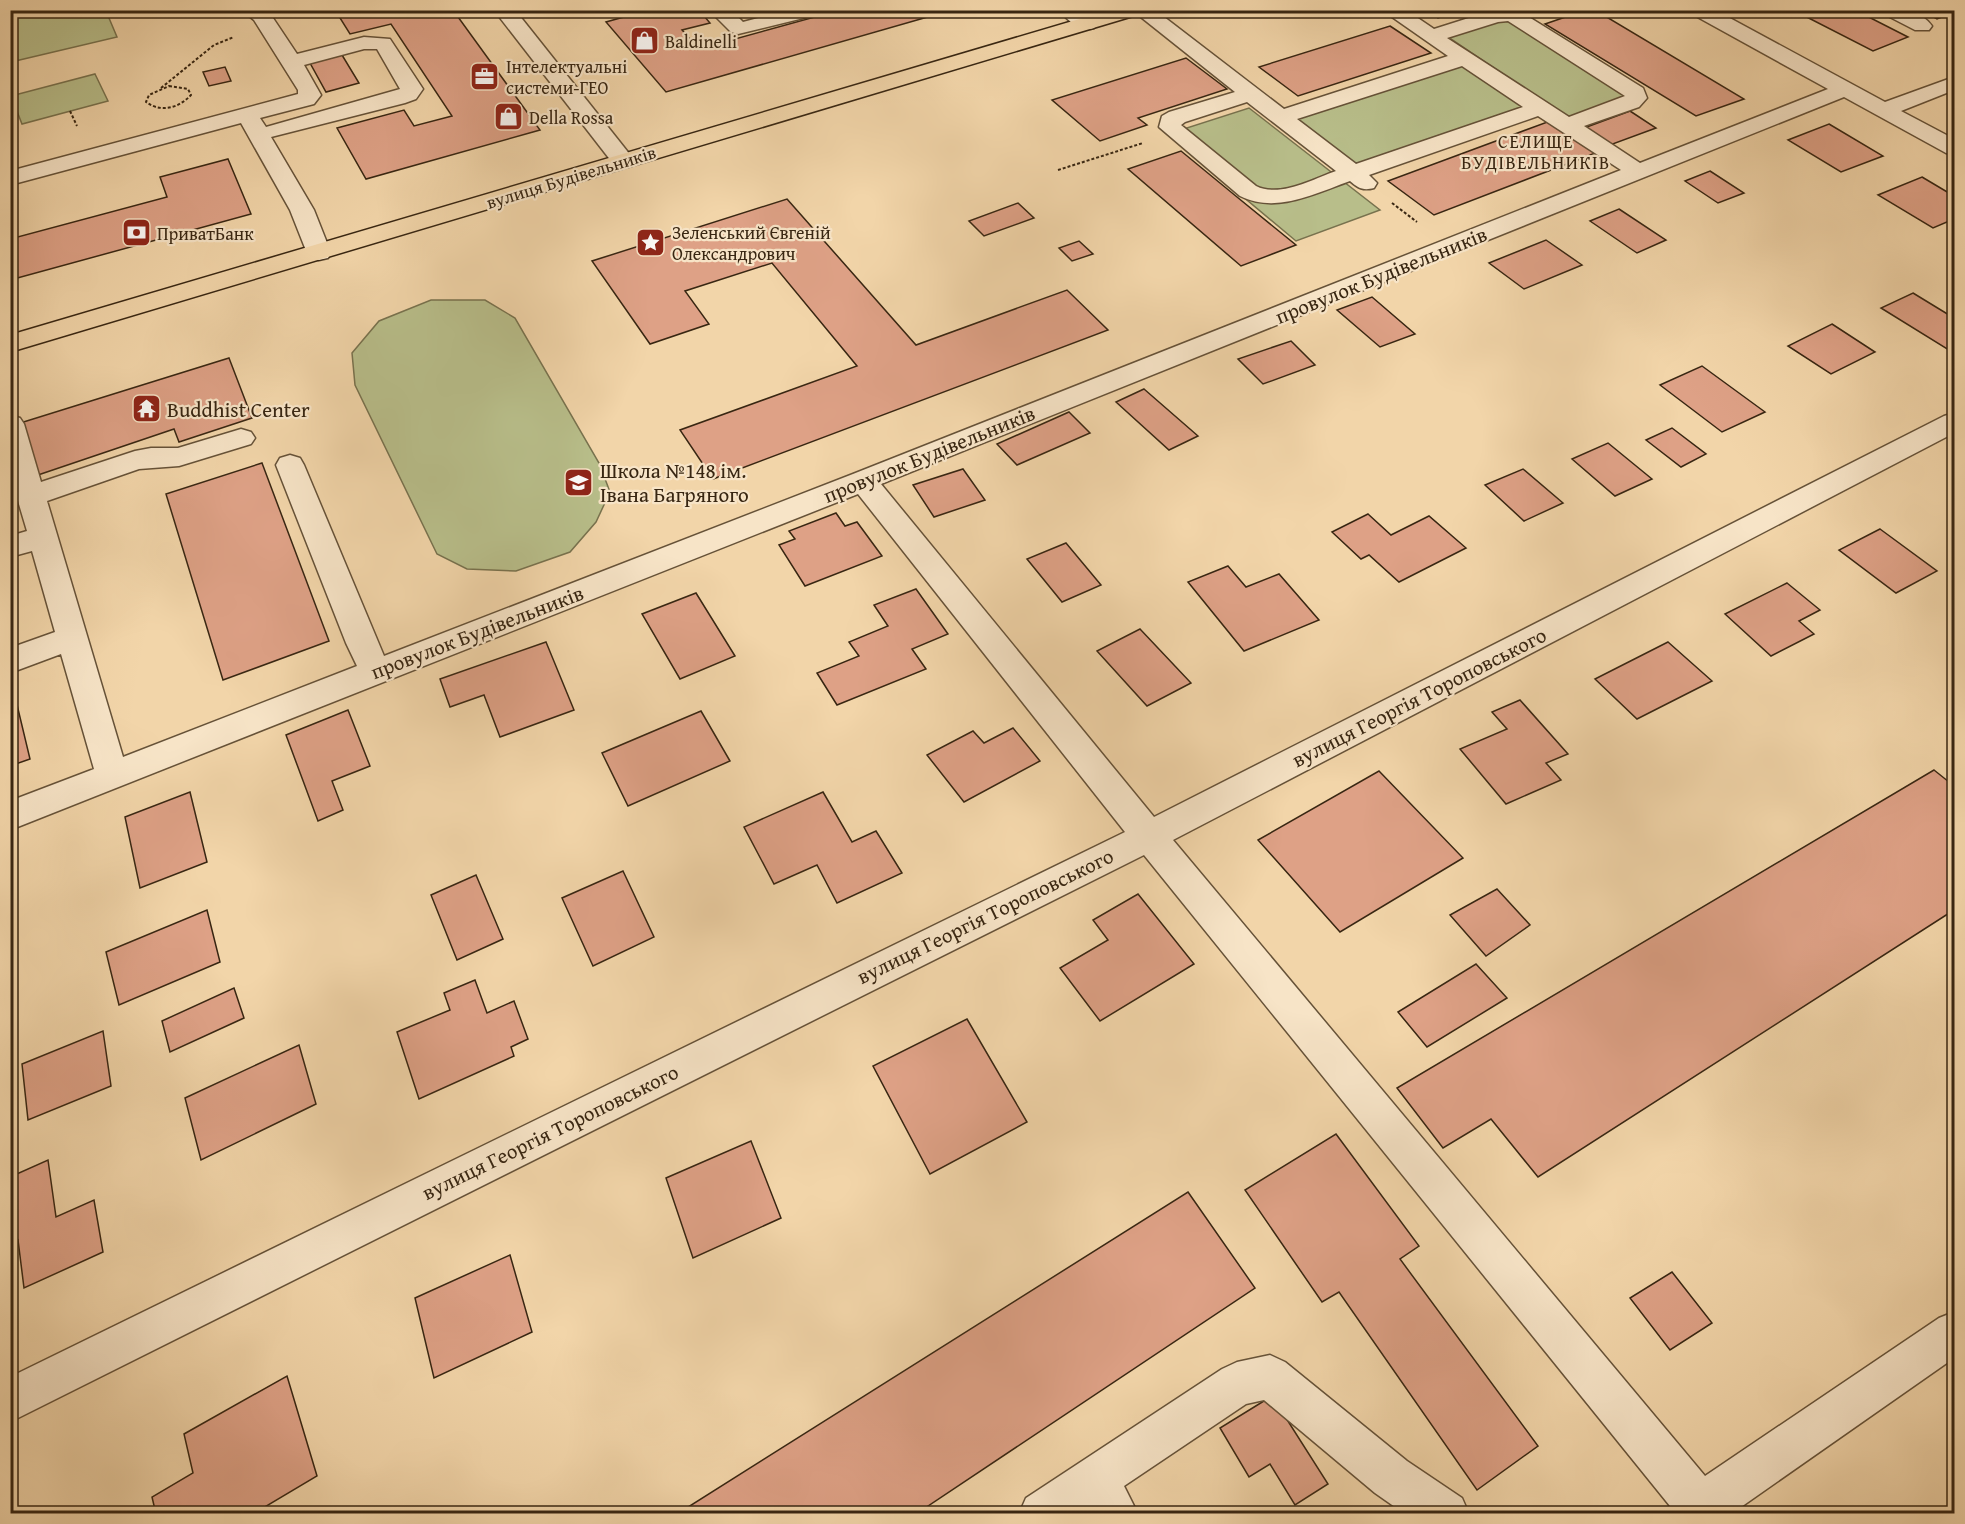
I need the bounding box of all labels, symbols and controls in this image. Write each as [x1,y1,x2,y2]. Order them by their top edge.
shop icon: Baldinelli [628,25,660,57]
place label: Baldinelli [665,28,737,55]
place label: Інтелектуальні системи-ГЕО [506,53,627,101]
office icon: Інтелектуальні системи-ГЕО [469,60,501,92]
shop icon: Della Rossa [492,101,524,133]
place label: Della Rossa [529,104,614,131]
district label: СЕЛИЩЕ БУДІВЕЛЬНИКІВ [1461,128,1611,176]
street label: вулиця Будівельників [483,138,659,216]
bank icon: ПриватБанк [120,217,152,249]
street label: провулок Будівельників [1270,218,1492,332]
place label: Зеленський Євгеній Олександрович [672,219,831,267]
place label: ПриватБанк [157,220,254,247]
place icon: Зеленський Євгеній Олександрович [635,226,667,258]
temple icon: Buddhist Center [130,393,162,425]
place label: Buddhist Center [167,394,310,425]
street label: провулок Будівельників [818,397,1040,511]
place label: Школа №148 ім. Івана Багряного [600,455,749,510]
school or university icon: Школа №148 ім. Івана Багряного [563,466,595,498]
street label: провулок Будівельників [366,577,588,687]
street label: вулиця Георгія Тороповського [1286,619,1552,775]
street label: вулиця Георгія Тороповського [851,840,1119,992]
street label: вулиця Георгія Тороповського [416,1056,684,1208]

